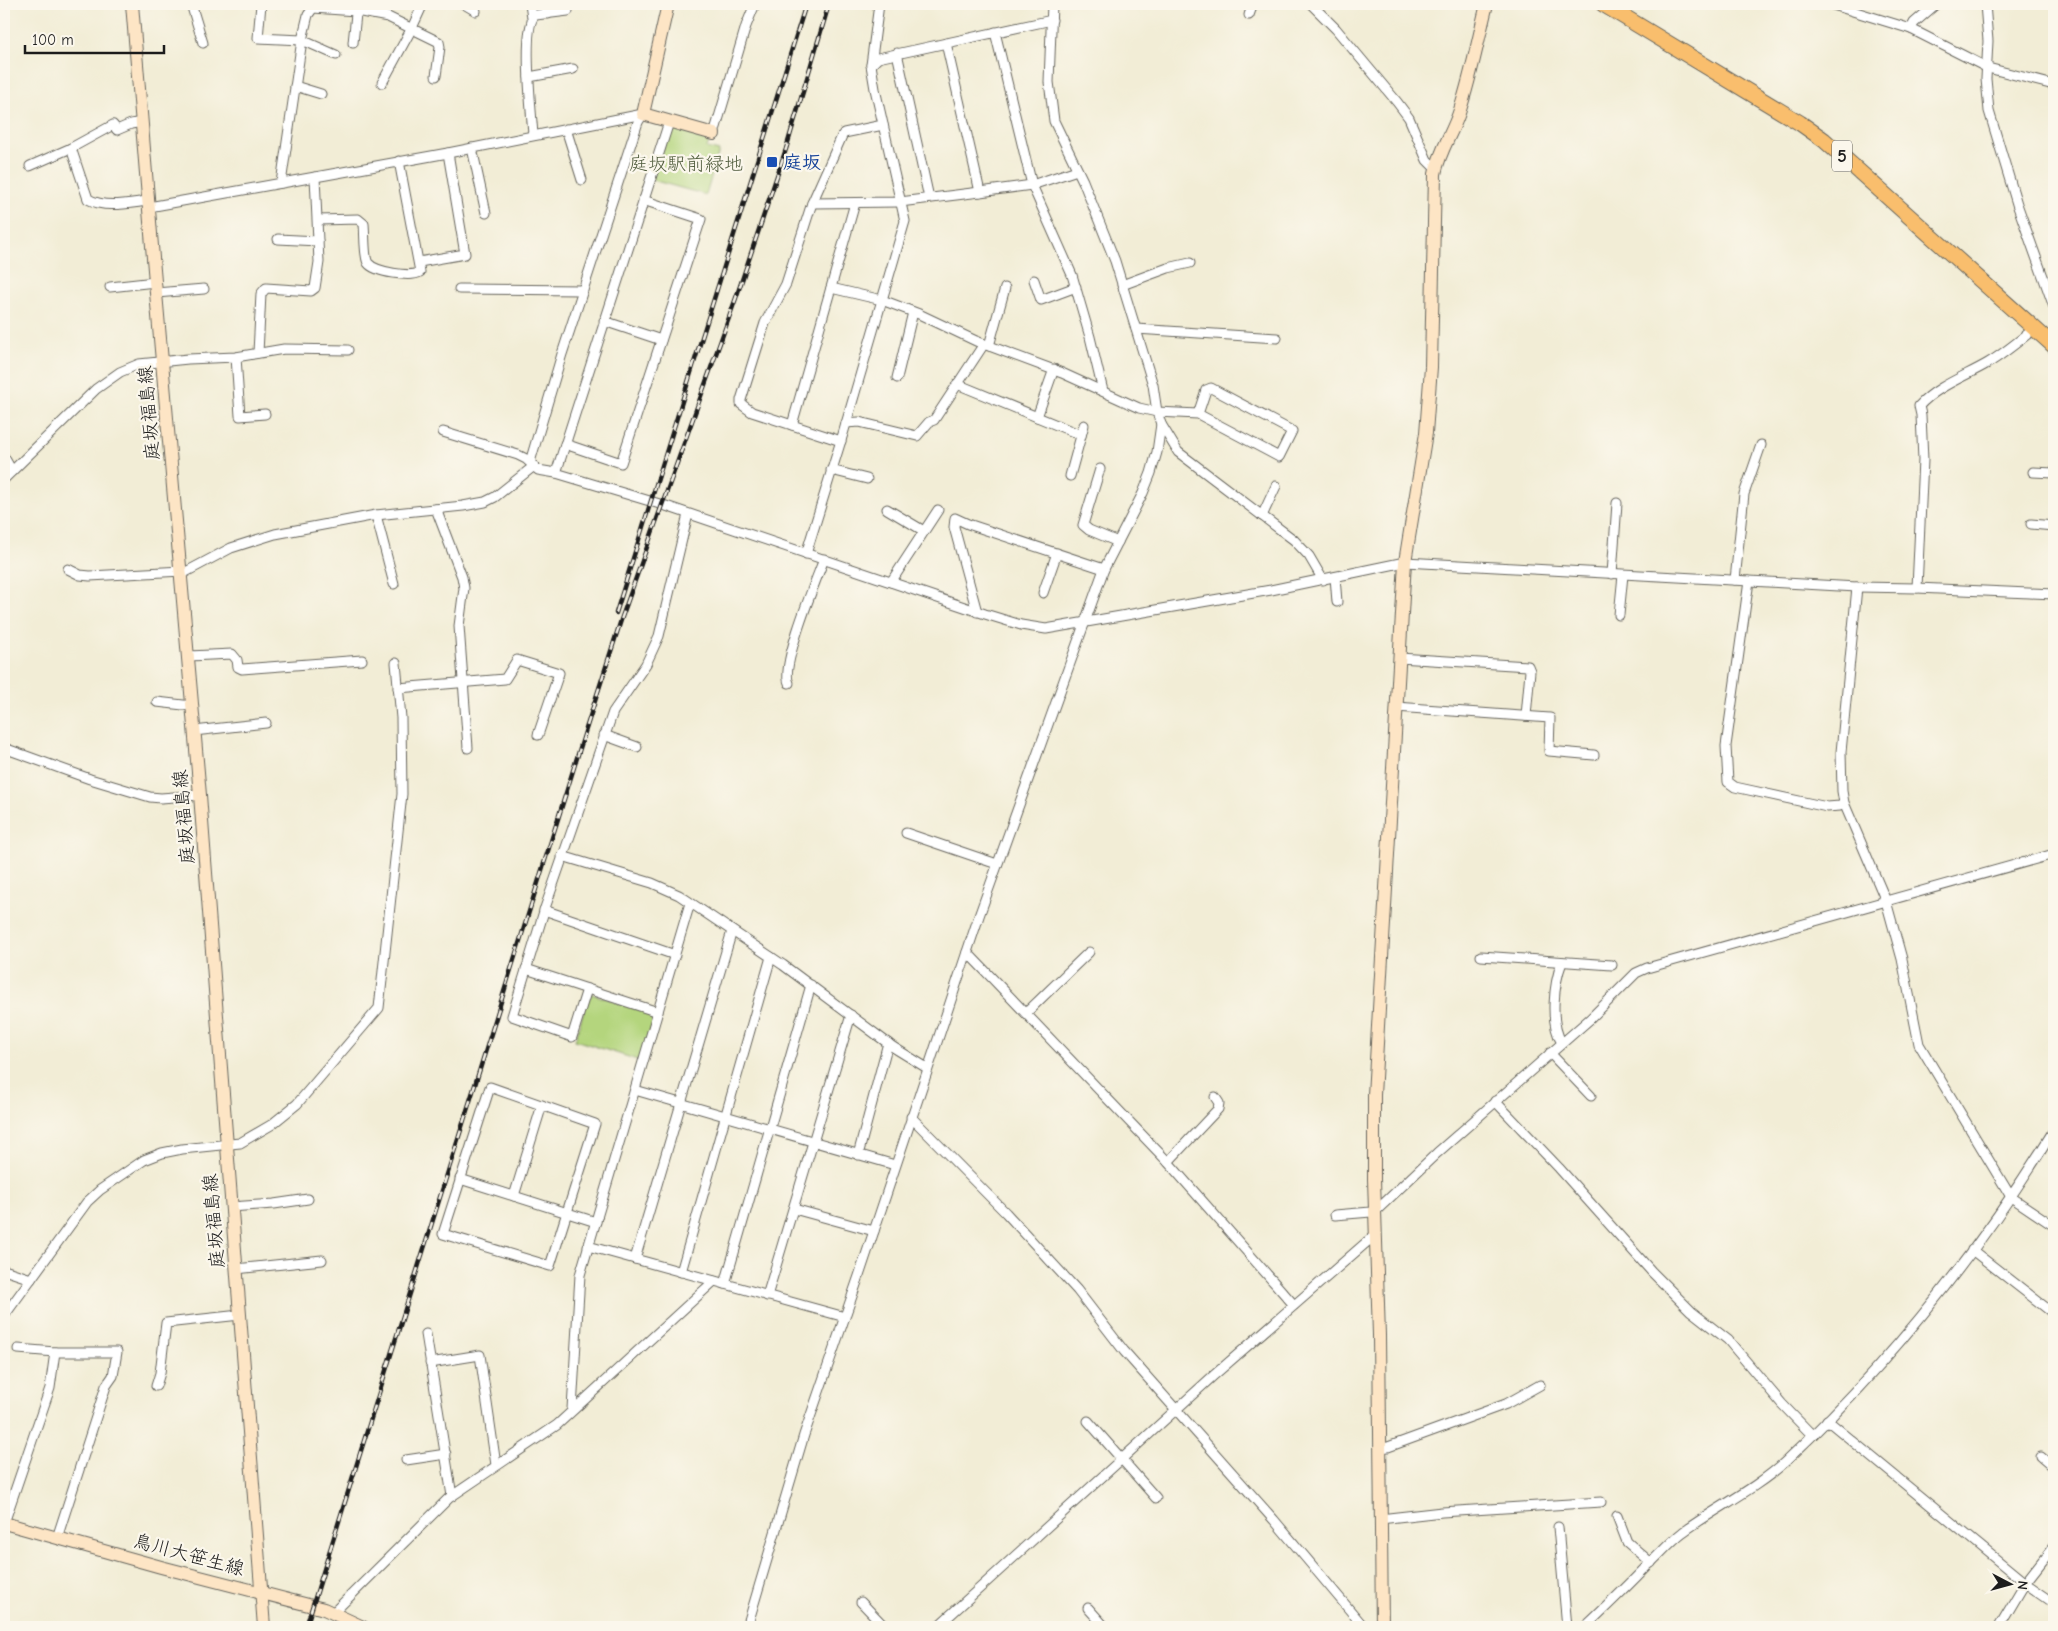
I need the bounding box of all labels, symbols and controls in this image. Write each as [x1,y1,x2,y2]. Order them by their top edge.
scale bar [25,22,164,54]
text: 100 m [32,31,74,49]
road number: 5 [1832,140,1852,172]
place label: 庭坂 [783,152,821,174]
park label: 庭坂駅前緑地 [629,153,743,175]
marker: 庭坂 [765,155,779,169]
street label: 庭坂福島線 [134,365,164,461]
street label: 庭坂福島線 [169,769,199,865]
street label: 庭坂福島線 [199,1173,229,1269]
street label: 鳥川大笹生線 [131,1530,247,1580]
north arrow [1986,1558,2036,1608]
text: N [2014,1580,2031,1591]

